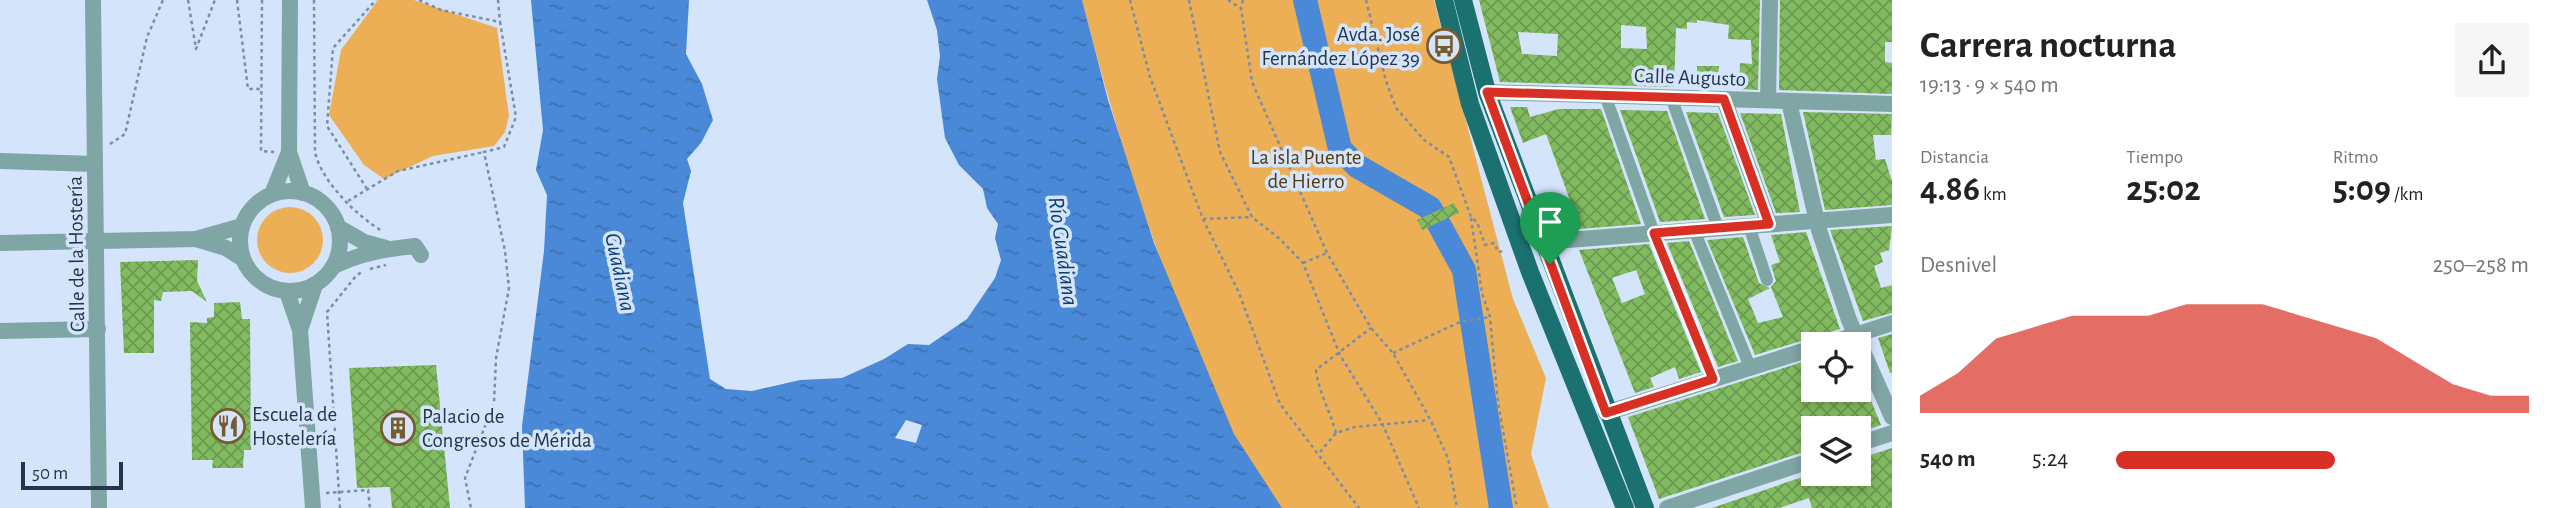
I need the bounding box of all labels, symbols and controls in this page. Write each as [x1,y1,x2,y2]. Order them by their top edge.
button: share [2455,23,2529,97]
place label: Avda. José Fernández López 39 [1262,24,1420,69]
bus stop icon: Avda. José Fernández López 39 [1425,27,1463,65]
text: Carrera nocturna [1920,27,2177,65]
street label: Calle Augusto [1634,65,1746,90]
text: 19:13 · 9 × 540 m [1920,74,2059,97]
park label: La isla Puente de Hierro [1250,147,1362,192]
text: Distancia [1920,148,1989,167]
text: Tiempo [2126,148,2183,167]
text: Ritmo [2333,148,2378,167]
text: 4.86 [1920,172,1980,207]
text: 25:02 [2126,172,2201,207]
text: 5:09 [2333,172,2391,207]
street label: Calle de la Hostería [65,175,88,332]
text: km [1980,185,2007,204]
text: /km [2391,185,2423,204]
pin [1520,192,1580,264]
water label: Río Guadiana [1043,195,1082,307]
icon: arrive [1531,203,1569,241]
water label: Guadiana [600,231,639,314]
text: Desnivel [1920,254,1997,277]
text: 250–258 m [2433,254,2529,277]
map controls [1801,332,1871,486]
button: locate [1801,332,1871,402]
place label: Escuela de Hostelería [252,404,337,449]
place label: Palacio de Congresos de Mérida [422,406,592,451]
restaurant icon: Escuela de Hostelería [209,407,247,445]
building icon: Palacio de Congresos de Mérida [379,409,417,447]
button: layers [1801,416,1871,486]
text: 540 m [1920,448,1976,471]
text: 5:24 [2032,448,2068,471]
scale bar [21,459,122,491]
text: 50 m [32,464,68,483]

